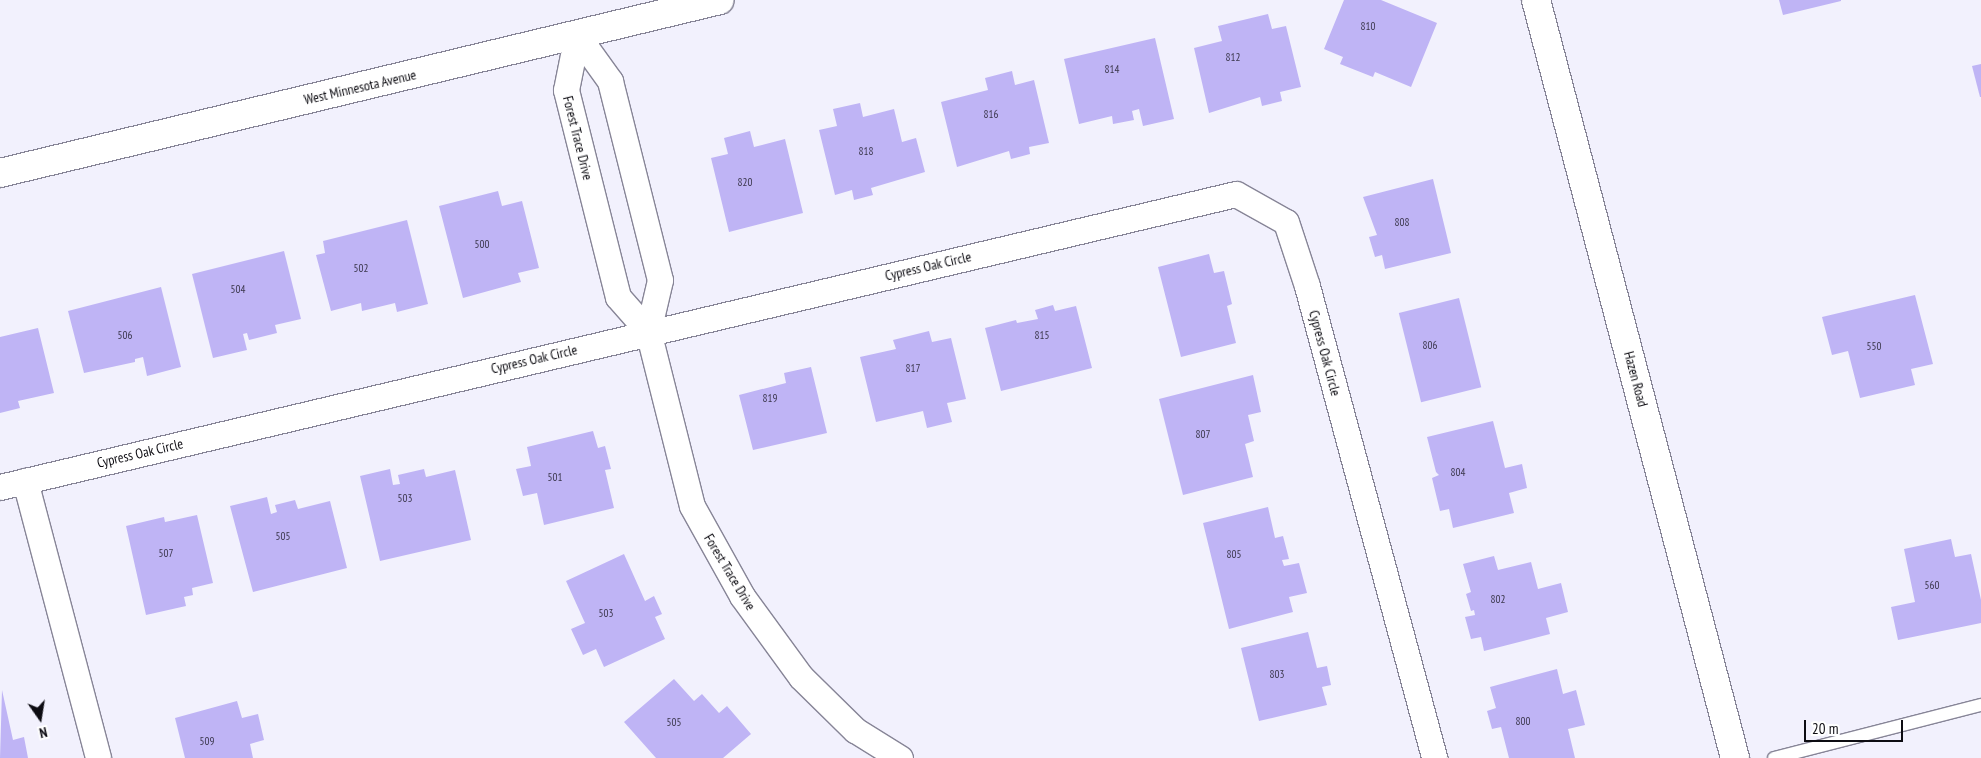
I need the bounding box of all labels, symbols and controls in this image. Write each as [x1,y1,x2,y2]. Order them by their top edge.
house number: 810 [1361,19,1375,33]
house number: 812 [1226,50,1240,64]
house number: 814 [1105,62,1119,76]
street label: West Minnesota Avenue [302,66,418,108]
street label: Forest Trace Drive [559,94,597,182]
house number: 816 [984,107,998,121]
house number: 818 [859,144,873,158]
house number: 820 [738,175,752,189]
house number: 808 [1395,215,1409,229]
house number: 500 [475,237,489,251]
street label: Cypress Oak Circle [883,248,973,284]
house number: 502 [354,261,368,275]
house number: 504 [231,282,245,296]
street label: Cypress Oak Circle [1305,308,1345,398]
house number: 506 [118,328,132,342]
house number: 815 [1035,328,1049,342]
house number: 806 [1423,338,1437,352]
house number: 550 [1867,339,1881,353]
street label: Cypress Oak Circle [489,341,579,377]
street label: Hazen Road [1621,349,1651,409]
house number: 817 [906,361,920,375]
house number: 819 [763,391,777,405]
house number: 807 [1196,427,1210,441]
street label: Cypress Oak Circle [95,435,185,471]
house number: 804 [1451,465,1465,479]
house number: 501 [548,470,562,484]
house number: 503 [398,491,412,505]
house number: 505 [276,529,290,543]
street label: Forest Trace Drive [701,531,759,613]
house number: 507 [159,546,173,560]
house number: 805 [1227,547,1241,561]
house number: 560 [1925,578,1939,592]
house number: 802 [1491,592,1505,606]
house number: 503 [599,606,613,620]
house number: 803 [1270,667,1284,681]
north arrow [15,693,65,743]
scale bar [1806,710,1905,742]
house number: 800 [1516,714,1530,728]
house number: 505 [667,715,681,729]
text: 20 m [1812,719,1838,738]
text: N [38,723,49,742]
house number: 509 [200,734,214,748]

